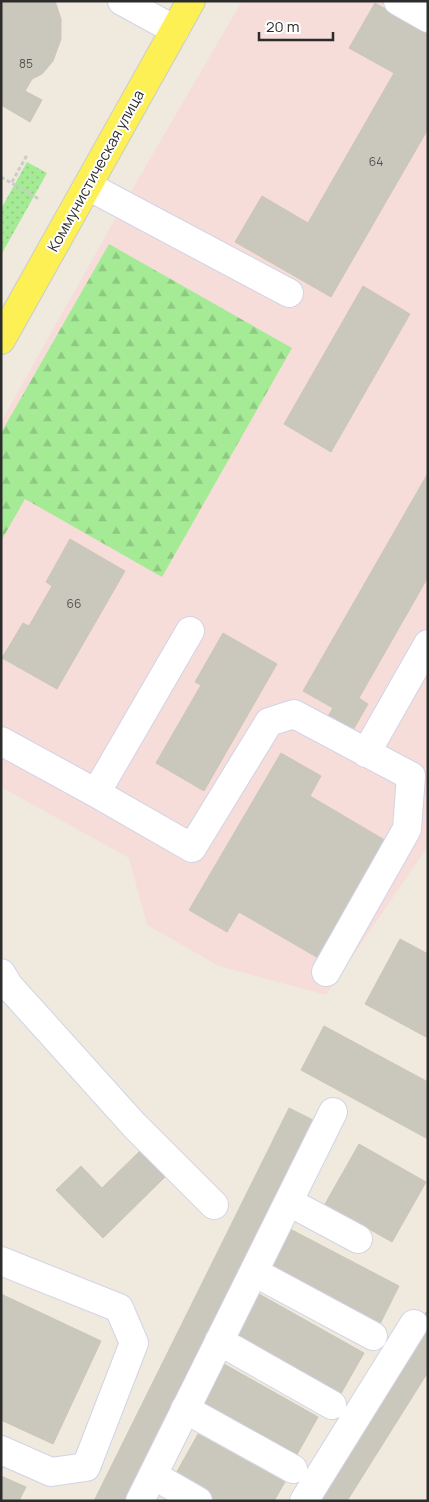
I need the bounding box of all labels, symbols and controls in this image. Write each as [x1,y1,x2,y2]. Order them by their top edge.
scale bar [259,10,333,42]
text: 20 m [266,16,299,37]
house number: 85 [19,55,33,72]
street label: Коммунистическая улица [42,86,149,255]
house number: 64 [369,153,383,170]
house number: 66 [67,595,81,612]

